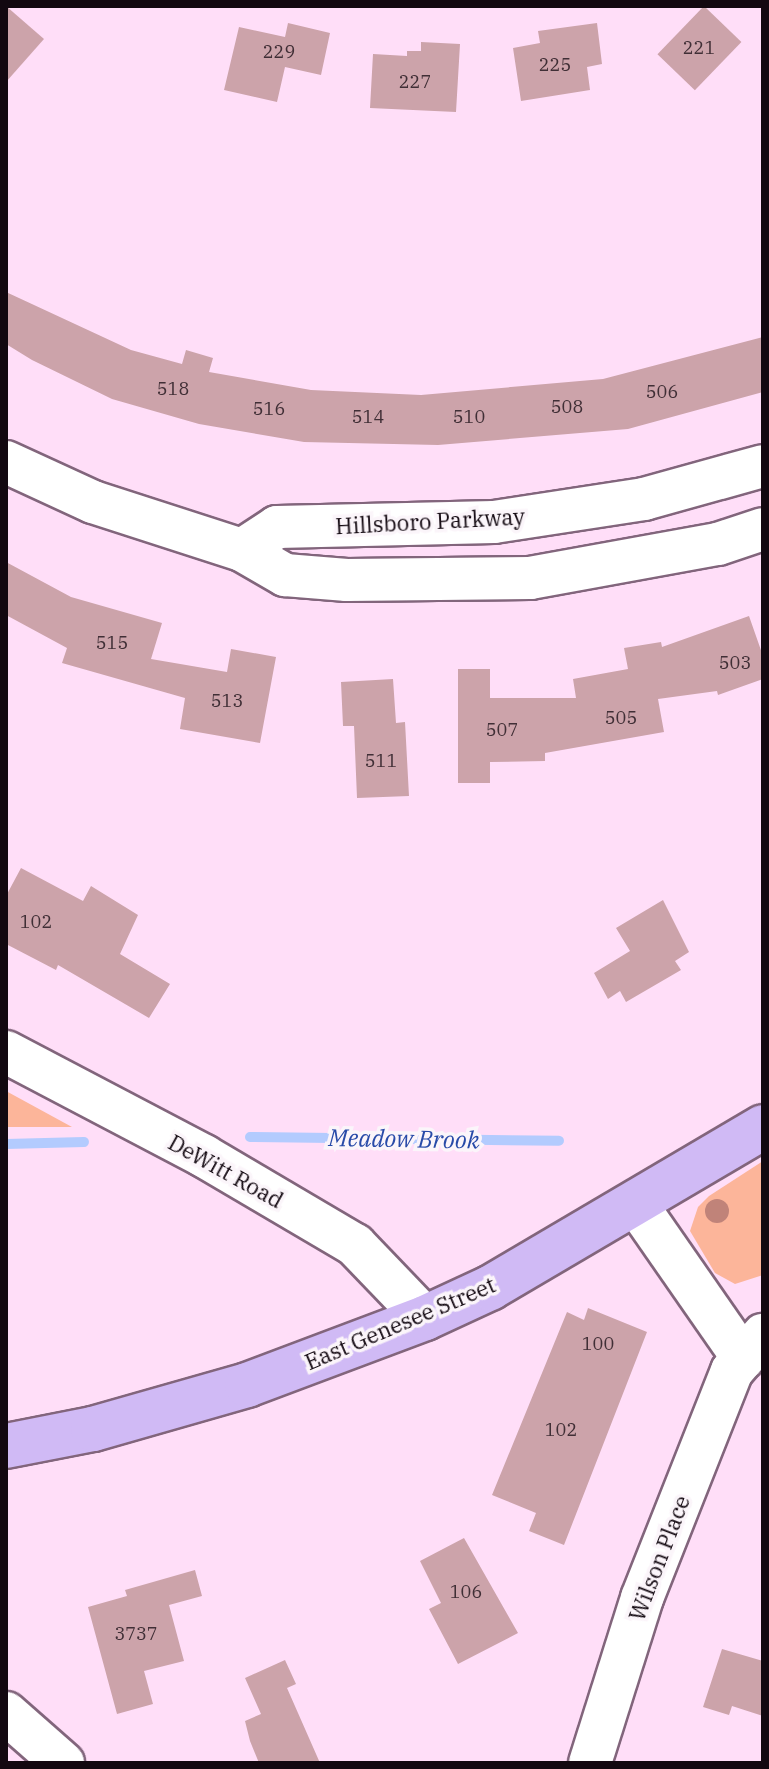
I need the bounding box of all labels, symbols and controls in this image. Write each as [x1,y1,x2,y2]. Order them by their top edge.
house number: 221 [683,37,715,59]
house number: 229 [263,41,295,63]
house number: 225 [539,54,571,76]
house number: 227 [399,71,431,93]
house number: 518 [157,378,189,400]
house number: 506 [646,381,678,403]
house number: 508 [551,396,583,418]
house number: 516 [253,398,285,420]
house number: 514 [352,406,384,428]
house number: 510 [453,406,485,428]
street label: Hillsboro Parkway [335,503,525,539]
house number: 515 [96,632,128,654]
house number: 503 [719,652,751,674]
house number: 513 [211,690,243,712]
house number: 505 [605,707,637,729]
house number: 507 [486,719,518,741]
house number: 511 [365,750,397,772]
house number: 102 [20,911,52,933]
water label: Meadow Brook [328,1123,480,1155]
street label: DeWitt Road [164,1129,288,1213]
street label: East Genesee Street [301,1271,499,1375]
house number: 100 [582,1333,614,1355]
house number: 102 [545,1419,577,1441]
street label: Wilson Place [623,1492,695,1624]
house number: 106 [450,1581,482,1603]
house number: 3737 [114,1623,158,1645]

